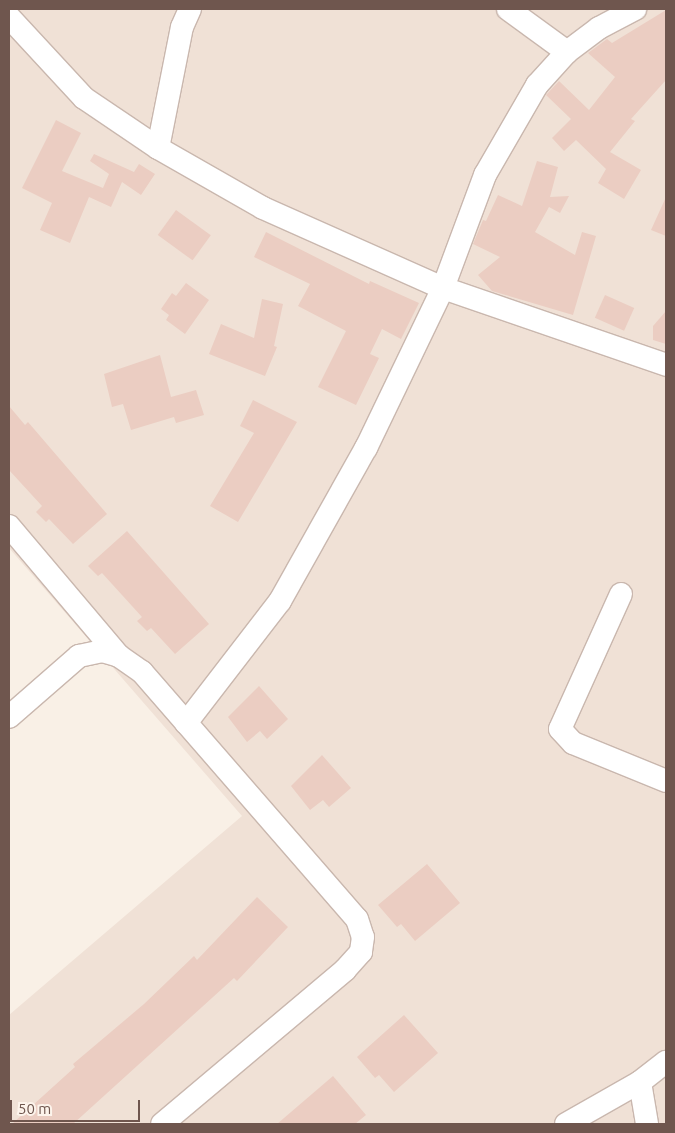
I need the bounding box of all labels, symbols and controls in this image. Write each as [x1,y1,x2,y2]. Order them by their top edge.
scale bar [12,1090,142,1122]
text: 50 m [18,1100,51,1117]

